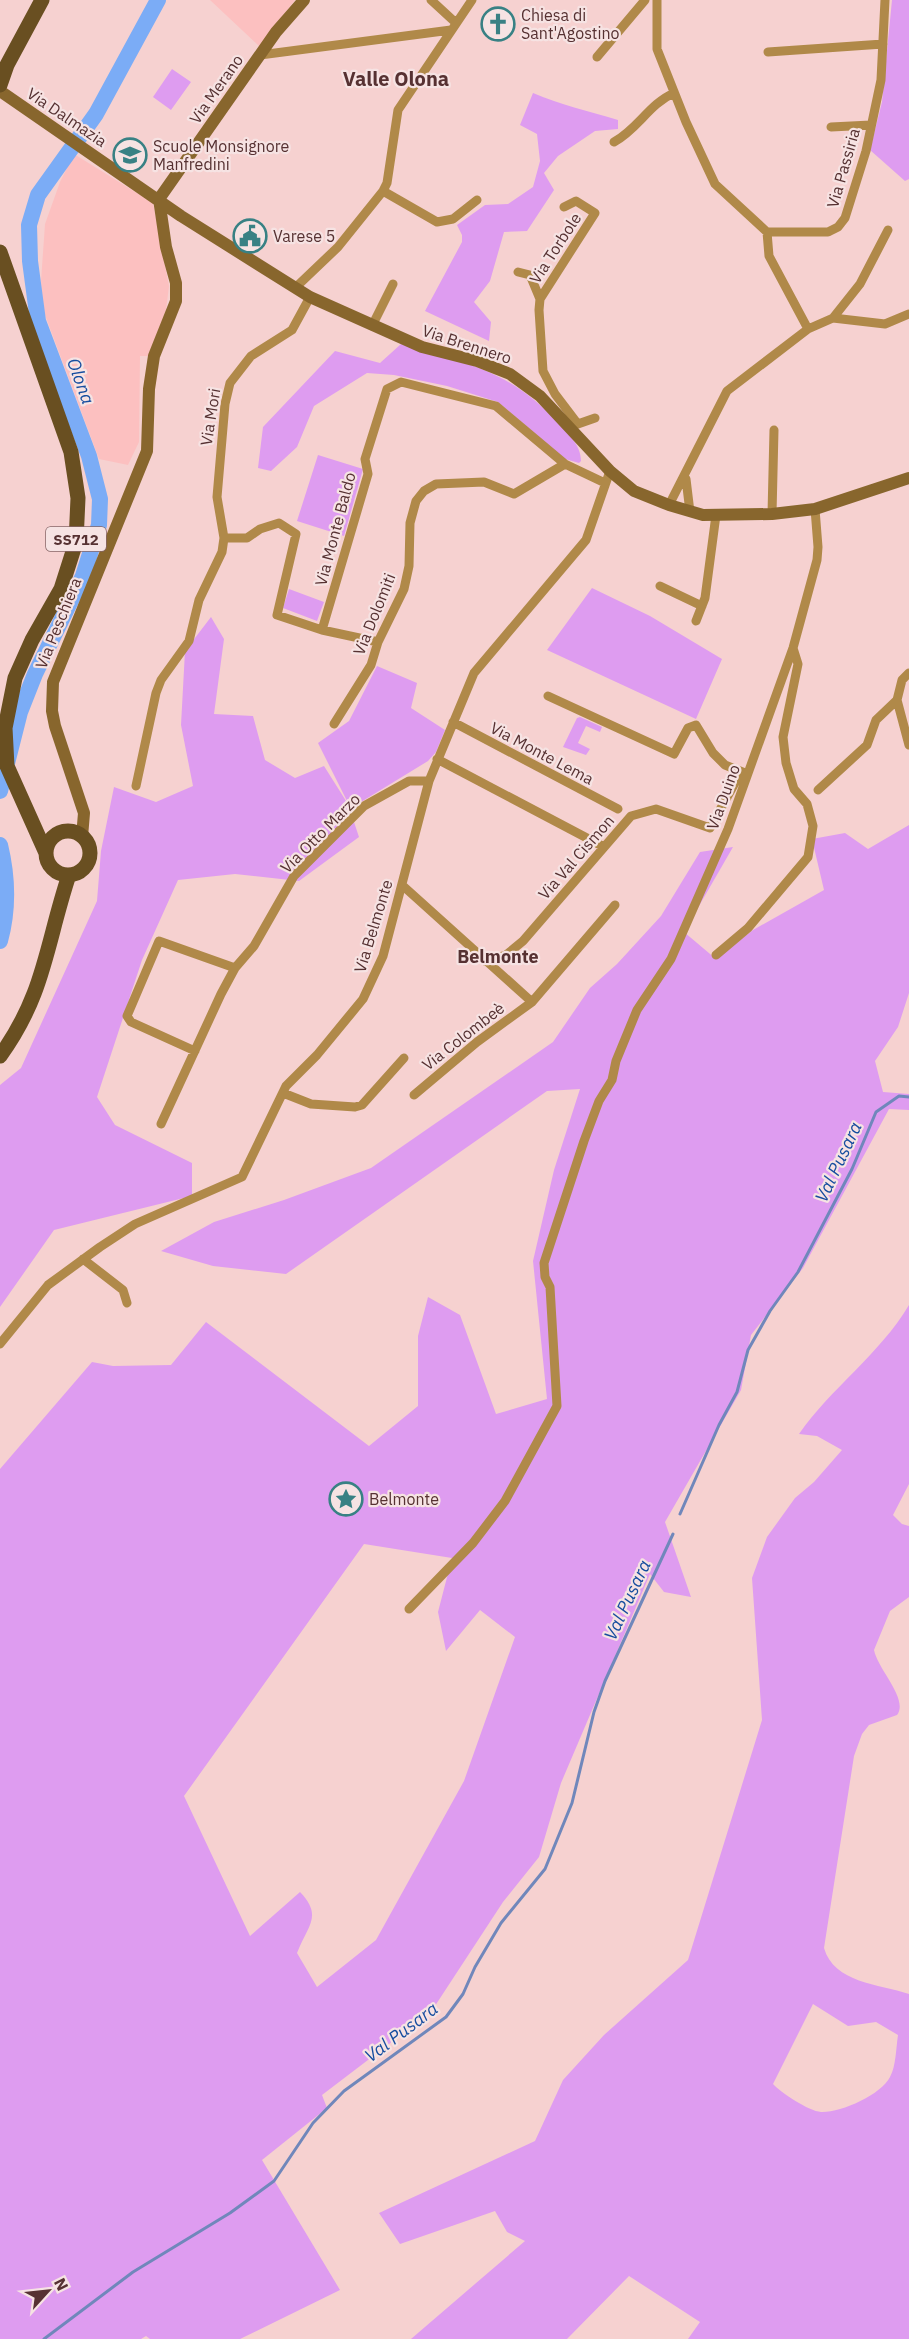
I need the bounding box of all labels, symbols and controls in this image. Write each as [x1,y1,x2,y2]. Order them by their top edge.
place label: Chiesa di Sant'Agostino [521,5,620,43]
church icon: Chiesa di Sant'Agostino [480,6,516,42]
street label: Via Merano [185,50,247,128]
district label: Valle Olona [343,65,449,92]
street label: Via Dalmazia [23,83,111,151]
street label: Via Passiria [822,125,864,210]
place label: Scuole Monsignore Manfredini [153,136,289,174]
school or university icon: Scuole Monsignore Manfredini [112,137,148,173]
street label: Via Torbole [525,209,585,287]
public building icon: Varese 5 [232,218,268,254]
place label: Varese 5 [273,226,335,246]
street label: Via Brennero [420,320,514,368]
water label: Olona [62,355,100,407]
street label: Via Mori [196,387,224,447]
street label: Via Monte Baldo [310,470,360,588]
road number: SS712 [46,527,106,551]
street label: Via Dolomiti [348,570,400,658]
street label: Via Peschiera [31,574,85,671]
street label: Via Monte Lema [487,717,598,789]
street label: Via Duino [702,762,744,832]
street label: Via Otto Marzo [276,789,364,877]
street label: Via Val Cismon [534,811,618,903]
street label: Via Belmonte [349,877,397,975]
district label: Belmonte [457,945,539,968]
street label: Via Colombeè [418,997,508,1074]
water label: Val Pusara [809,1118,867,1206]
place icon: Belmonte [328,1481,364,1517]
place label: Belmonte [369,1489,439,1509]
water label: Val Pusara [598,1556,656,1644]
water label: Val Pusara [360,1997,442,2067]
north arrow [18,2261,78,2321]
text: N [50,2274,73,2294]

